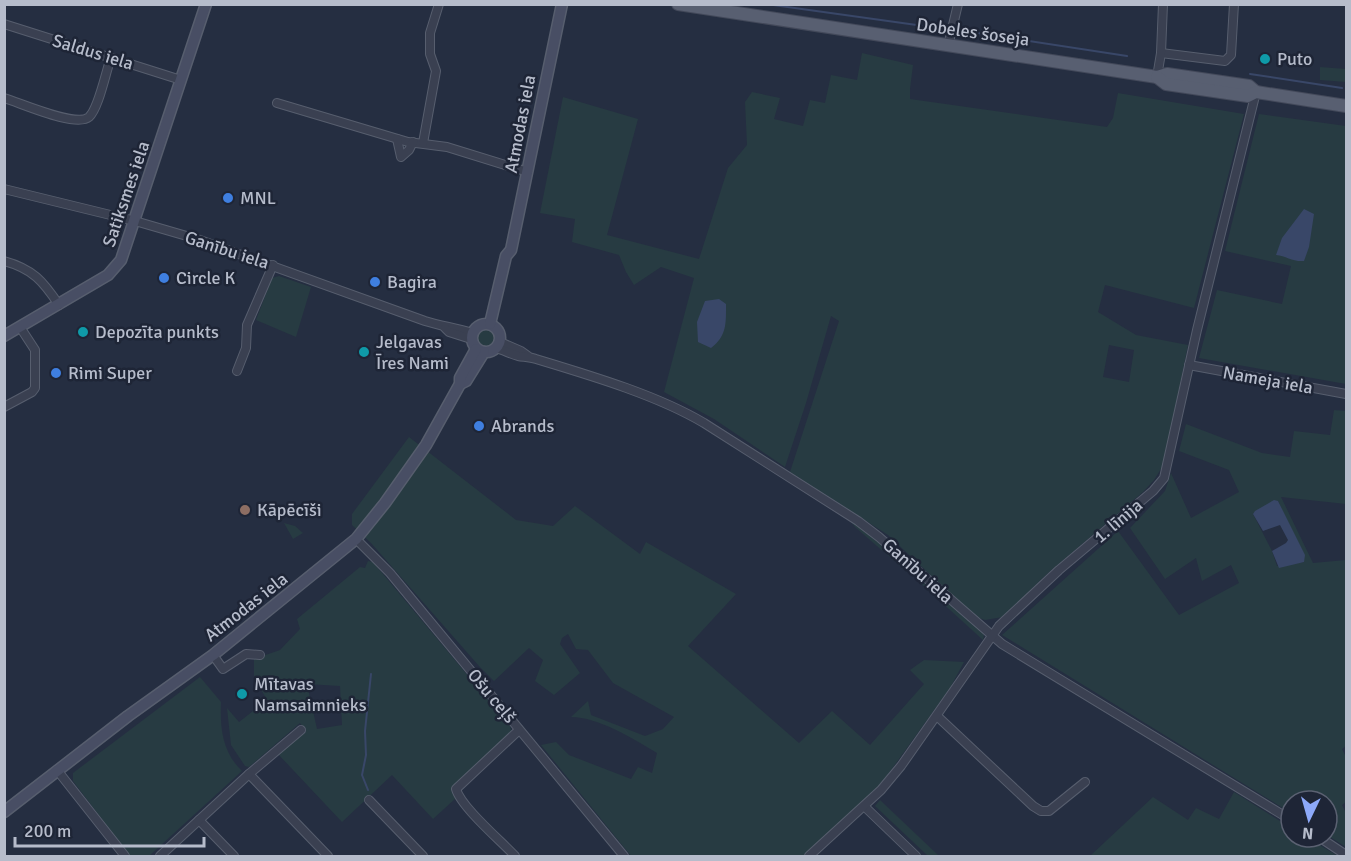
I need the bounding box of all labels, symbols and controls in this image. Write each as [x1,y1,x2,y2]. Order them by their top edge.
street label: Dobeles šoseja [915,13,1031,51]
street label: Saldus iela [50,29,136,75]
place label: Puto [1277,48,1312,70]
marker: Puto [1258,52,1272,66]
street label: Atmodas iela [500,73,540,175]
street label: Satiksmes iela [98,138,154,250]
place label: MNL [240,187,276,209]
marker: MNL [221,191,235,205]
street label: Ganību iela [182,226,272,274]
place label: Circle K [176,267,236,289]
marker: Circle K [157,271,171,285]
place label: Bagira [387,271,437,293]
marker: Bagira [368,275,382,289]
place label: Depozīta punkts [95,321,219,343]
marker: Depozīta punkts [76,325,90,339]
place label: Jelgavas Īres Nami [375,331,449,374]
marker: Jelgavas Īres Nami [357,345,371,359]
street label: Nameja iela [1221,361,1315,399]
place label: Rimi Super [68,362,152,384]
marker: Rimi Super [49,366,63,380]
place label: Abrands [491,415,554,437]
marker: Abrands [472,419,486,433]
street label: 1. līnija [1089,494,1147,548]
place label: Kāpēcīši [257,499,322,521]
marker: Kāpēcīši [238,503,252,517]
street label: Ganību iela [878,534,958,608]
street label: Atmodas iela [200,568,292,646]
street label: Ošu ceļš [463,664,521,728]
place label: Mītavas Namsaimnieks [254,673,367,716]
marker: Mītavas Namsaimnieks [235,687,249,701]
north arrow [1279,789,1339,849]
scale bar [15,810,204,848]
text: 200 m [24,820,71,842]
text: N [1301,822,1314,843]

